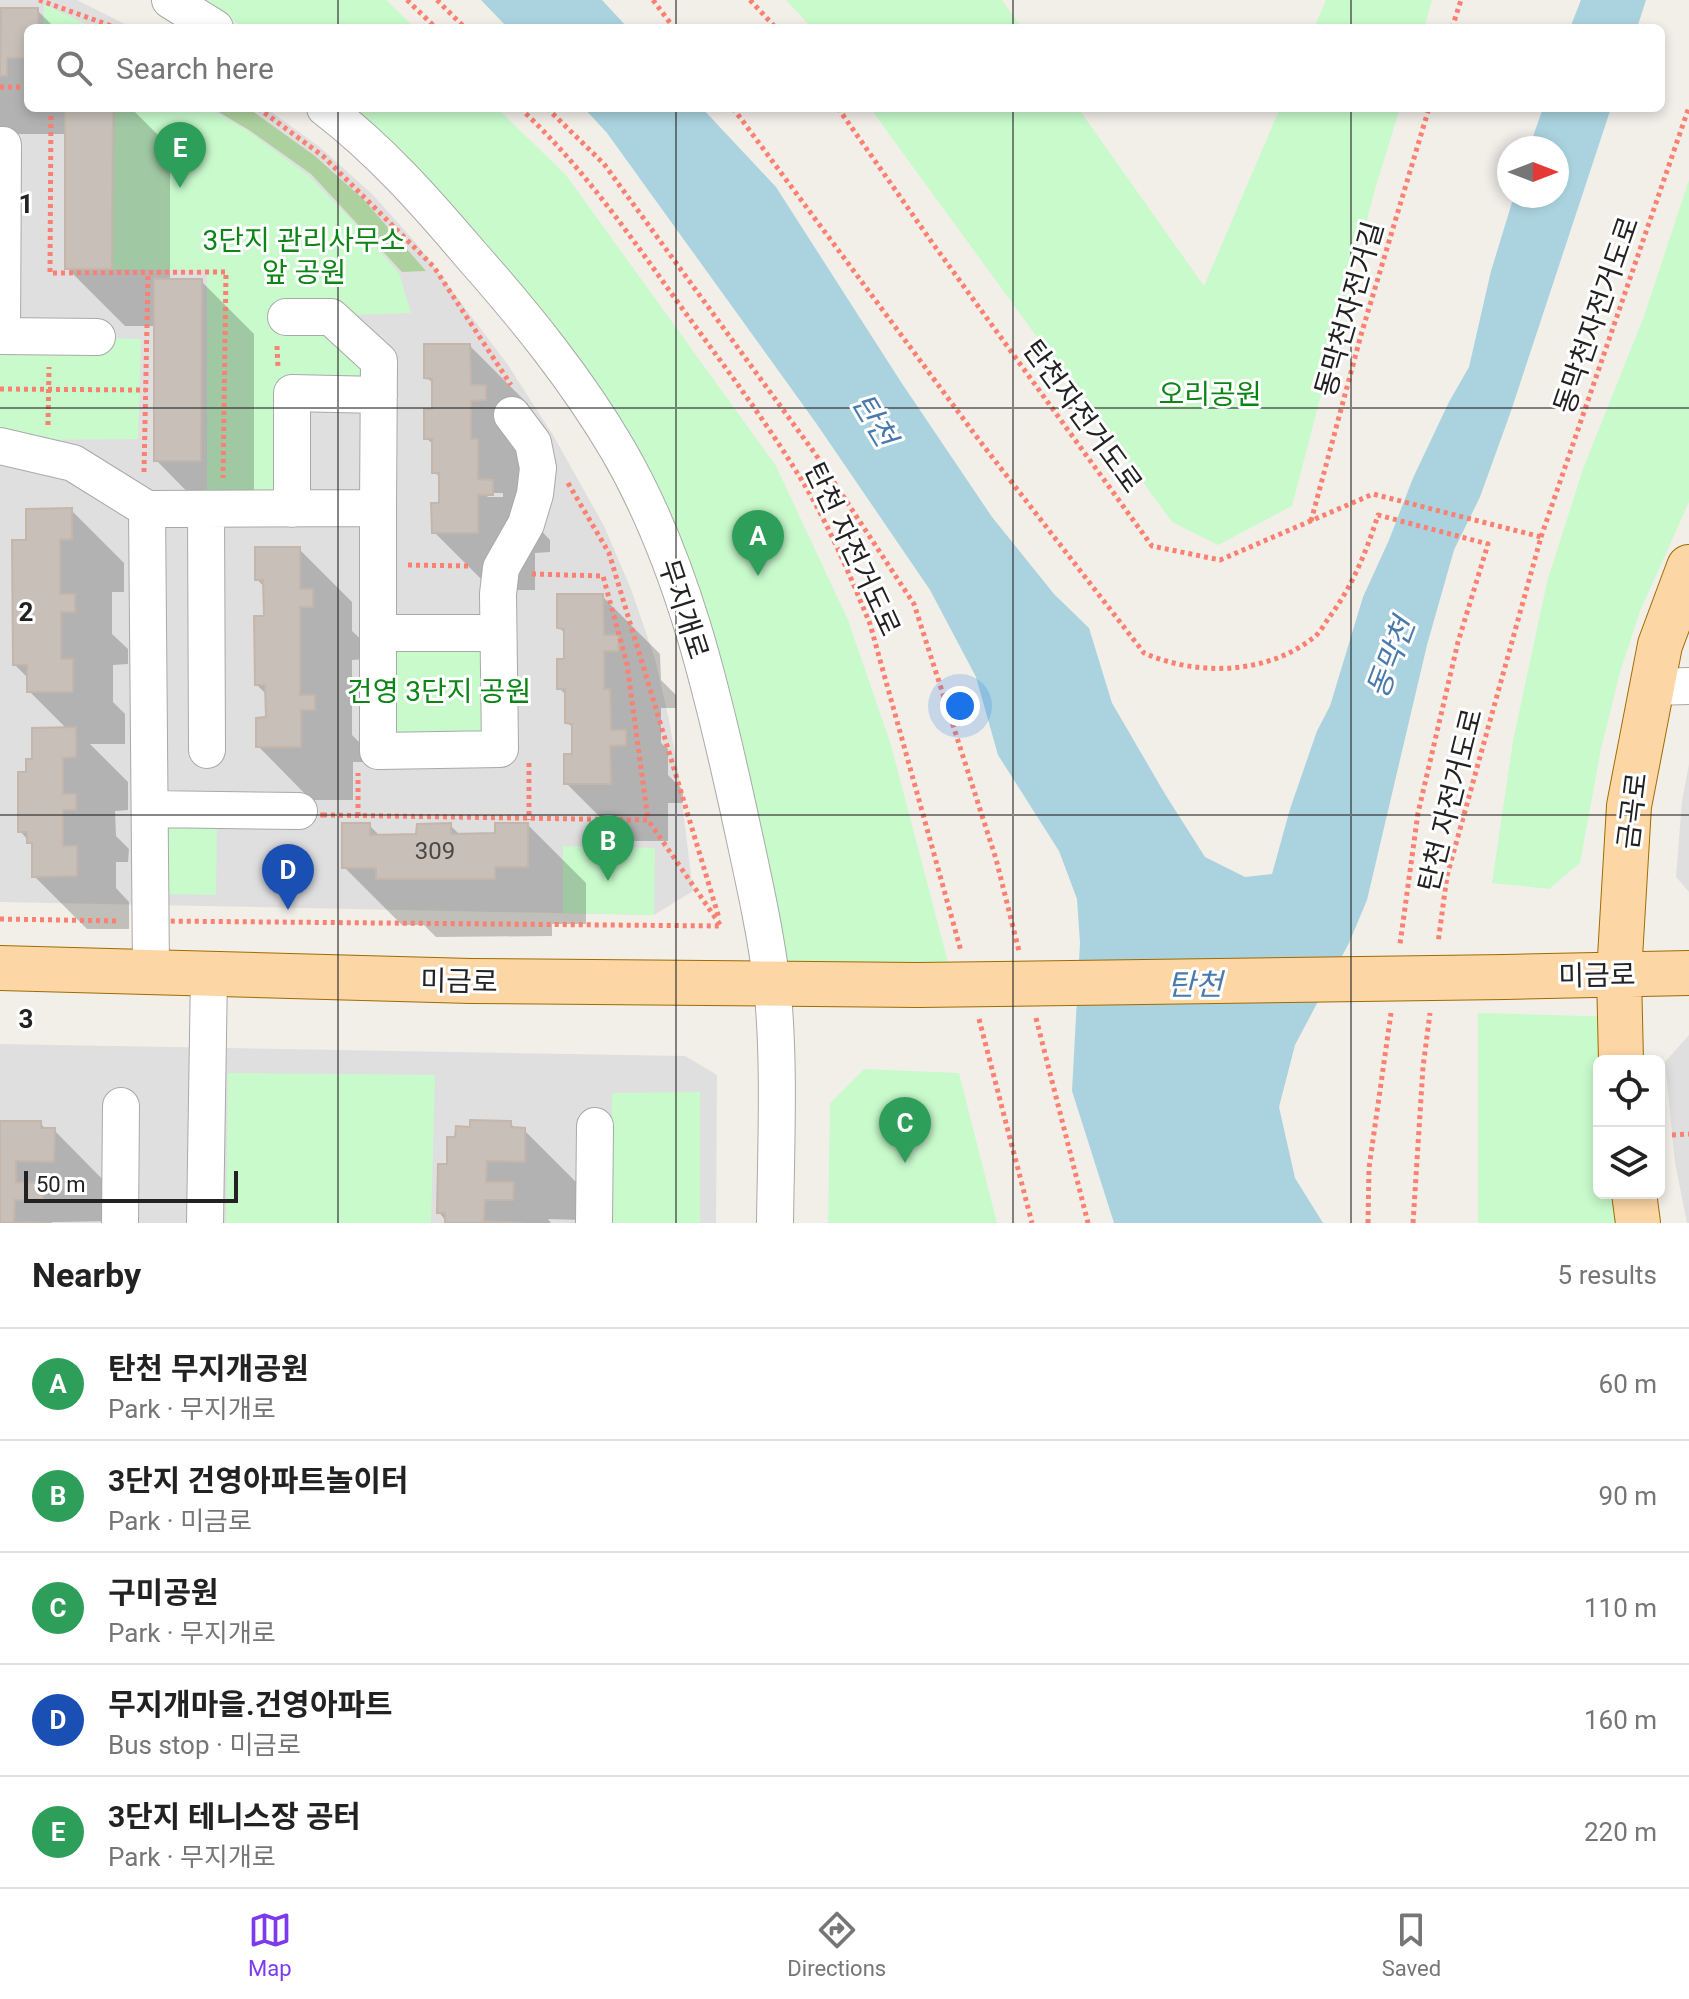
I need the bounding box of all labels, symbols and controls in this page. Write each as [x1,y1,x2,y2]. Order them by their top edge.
search box [24,24,1665,112]
icon: search [52,46,96,90]
text: Search here [116,51,274,86]
pin: E [154,122,206,188]
north arrow [1497,136,1569,208]
text: 1 [19,189,33,219]
street label: 동막천자전거도로 [1547,212,1646,418]
street label: 동막천자전거길 [1309,218,1390,400]
park label: 3단지 관리사무소 앞 공원 [202,224,406,289]
street label: 탄천자전거도로 [1016,334,1149,499]
park label: 오리공원 [1158,378,1262,411]
water label: 탄천 [845,387,905,455]
street label: 탄천 자전거도로 [798,457,907,641]
pin: A [732,510,784,576]
street label: 무지개로 [652,555,715,663]
text: 2 [19,597,33,627]
water label: 동막천 [1359,610,1423,703]
park label: 건영 3단지 공원 [347,675,531,708]
your location [940,686,980,726]
street label: 탄천 자전거도로 [1412,705,1489,895]
street label: 금곡로 [1611,771,1654,851]
pin: B [582,815,634,881]
house number: 309 [415,837,455,865]
pin: D [262,844,314,910]
street label: 미금로 [1558,958,1636,993]
street label: 미금로 [420,964,498,999]
water label: 탄천 [1167,967,1226,1002]
text: 3 [19,1004,33,1034]
map controls [1593,1055,1665,1199]
button: locate [1593,1055,1665,1127]
pin: C [879,1097,931,1163]
button: layers [1593,1127,1665,1199]
scale bar [24,1167,238,1203]
text: 50 m [36,1172,85,1197]
text: Nearby [32,1255,141,1295]
text: 5 results [1558,1260,1657,1290]
text: 탄천 무지개공원 [108,1351,309,1386]
text: A [49,1369,67,1399]
text: 60 m [1599,1369,1657,1399]
text: Park · 무지개로 [108,1394,276,1424]
text: 3단지 건영아파트놀이터 [108,1463,409,1498]
text: B [50,1481,66,1511]
text: 90 m [1599,1481,1657,1511]
text: Park · 미금로 [108,1506,252,1536]
text: 구미공원 [108,1575,218,1610]
text: C [49,1593,67,1623]
text: 110 m [1584,1593,1657,1623]
text: Park · 무지개로 [108,1618,276,1648]
text: 무지개마을.건영아파트 [108,1687,393,1722]
text: D [50,1705,66,1735]
text: 160 m [1584,1705,1657,1735]
text: Bus stop · 미금로 [108,1730,301,1760]
text: 3단지 테니스장 공터 [108,1799,361,1834]
text: E [51,1817,65,1847]
text: 220 m [1584,1817,1657,1847]
text: Park · 무지개로 [108,1842,276,1872]
tab: Map [248,1908,292,1981]
tab: Directions [787,1908,886,1981]
tab: Saved [1382,1908,1441,1981]

